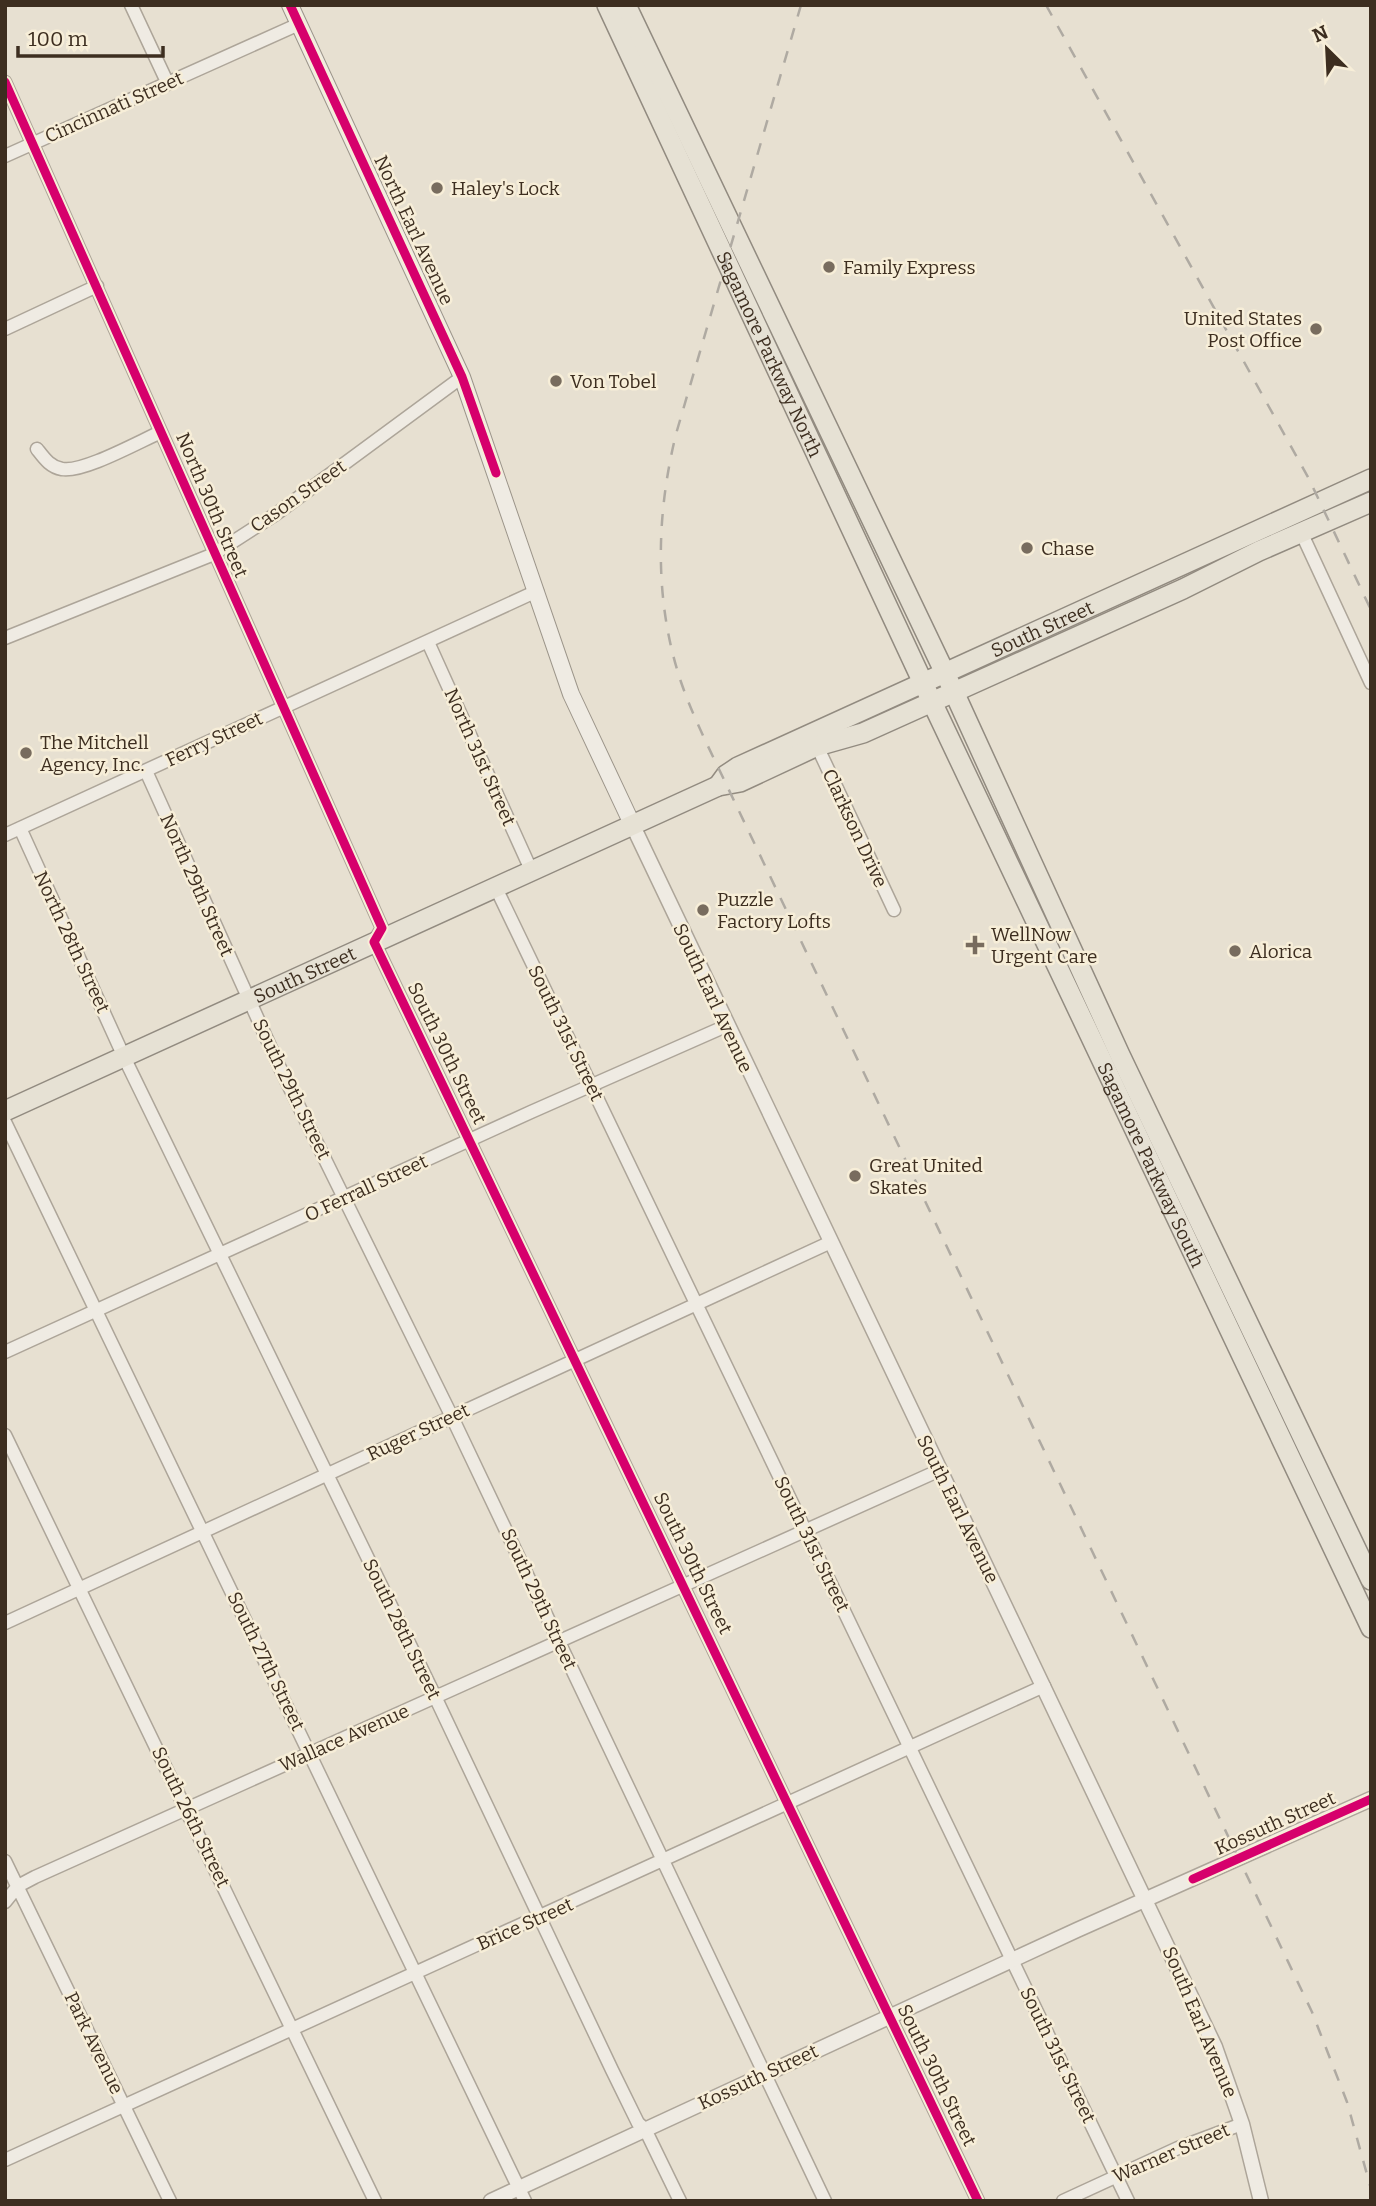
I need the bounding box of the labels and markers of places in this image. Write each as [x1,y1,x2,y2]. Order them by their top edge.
place label: Haley's Lock [451,177,560,200]
marker: Haley's Lock [429,180,445,196]
place label: Family Express [843,256,976,279]
marker: Family Express [821,259,837,275]
place label: United States Post Office [1184,307,1302,352]
marker: United States Post Office [1308,321,1324,337]
place label: Von Tobel [570,370,656,393]
marker: Von Tobel [548,373,564,389]
place label: Chase [1041,537,1094,560]
marker: Chase [1019,540,1035,556]
place label: The Mitchell Agency, Inc. [40,731,149,776]
marker: The Mitchell Agency, Inc. [18,745,34,761]
place label: Puzzle Factory Lofts [717,888,831,933]
marker: Puzzle Factory Lofts [695,902,711,918]
place label: WellNow Urgent Care [991,923,1097,968]
marker: WellNow Urgent Care [965,935,985,955]
place label: Alorica [1249,940,1313,963]
marker: Alorica [1227,943,1243,959]
place label: Great United Skates [869,1154,983,1199]
marker: Great United Skates [847,1168,863,1184]

